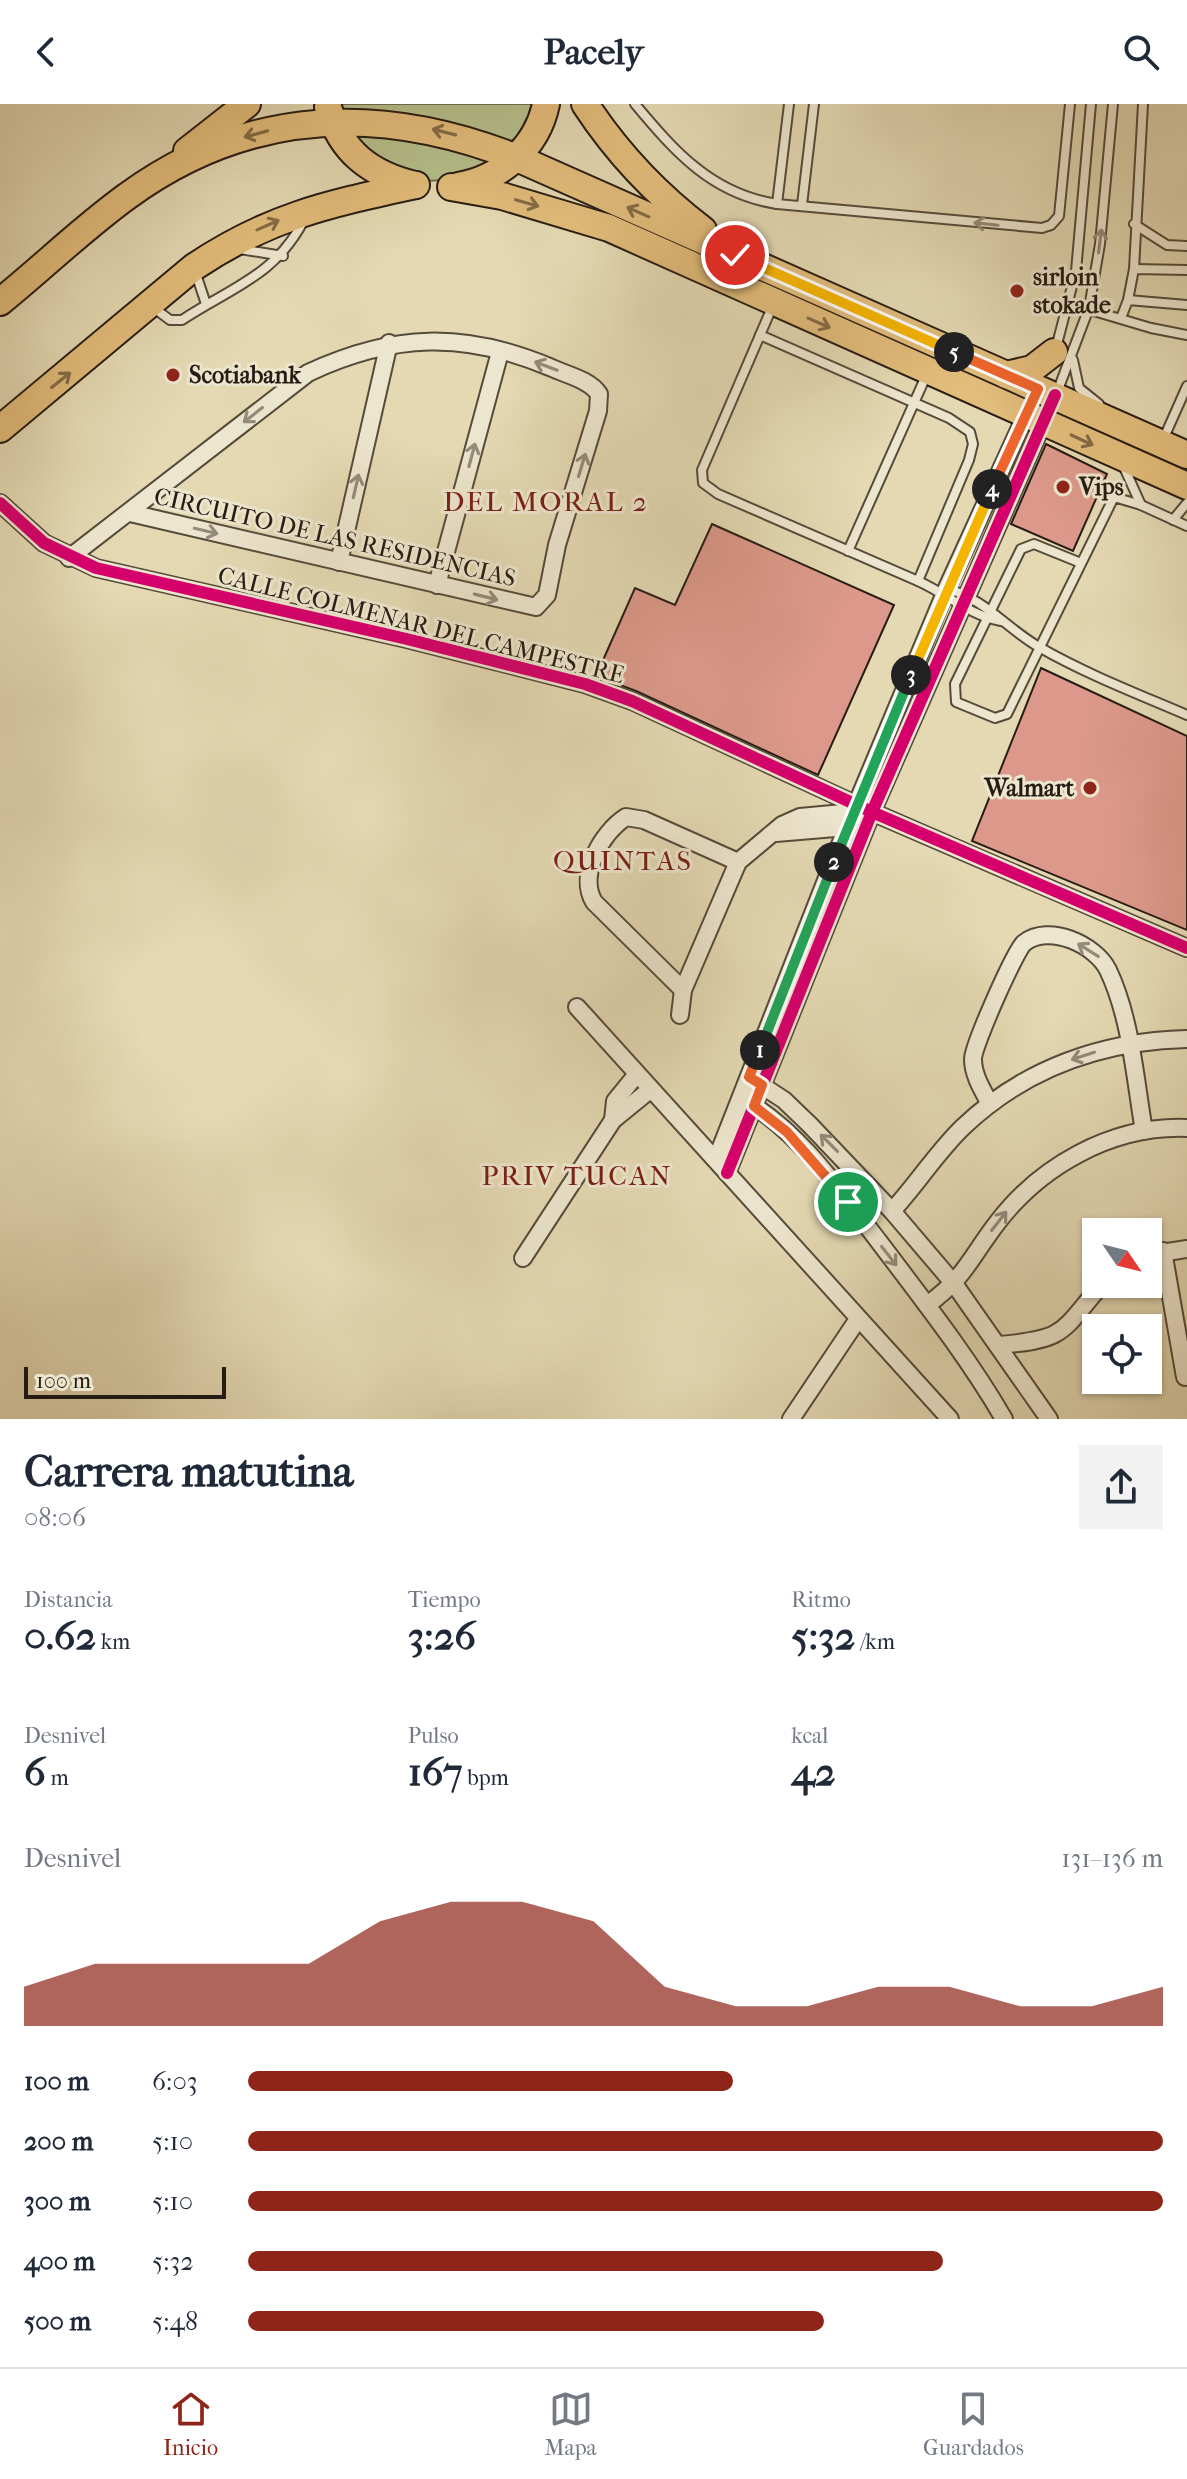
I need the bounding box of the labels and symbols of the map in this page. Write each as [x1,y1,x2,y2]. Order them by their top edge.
one-way arrow [431,124,457,139]
one-way arrow [243,128,269,143]
one-way arrow [514,196,540,211]
one-way arrow [626,203,651,218]
one-way arrow [255,216,280,231]
one-way arrow [974,216,1000,231]
pin [701,221,769,289]
one-way arrow [1093,229,1108,254]
place label: sirloin stokade [1033,263,1111,319]
marker: sirloin stokade [1008,282,1026,300]
one-way arrow [807,316,831,331]
pin: 5 [934,332,974,372]
one-way arrow [534,358,559,372]
place label: Scotiabank [189,361,301,389]
marker: Scotiabank [164,366,182,384]
one-way arrow [50,371,71,389]
one-way arrow [243,406,264,424]
one-way arrow [1069,433,1094,448]
one-way arrow [466,443,481,469]
one-way arrow [576,453,590,478]
pin: 4 [972,469,1012,509]
place label: Vips [1078,473,1124,501]
one-way arrow [349,474,364,500]
marker: Vips [1054,478,1072,496]
street label: CIRCUITO DE LAS RESIDENCIAS [151,482,519,592]
district label: DEL MORAL 2 [443,485,649,518]
one-way arrow [192,524,218,539]
street label: CALLE COLMENAR DEL CAMPESTRE [215,561,627,689]
one-way arrow [473,591,498,606]
pin: 3 [891,655,931,695]
place label: Walmart [983,774,1074,802]
marker: Walmart [1081,779,1099,797]
pin: 2 [814,842,854,882]
district label: QUINTAS [553,844,693,877]
one-way arrow [1077,942,1099,959]
pin: 1 [740,1030,780,1070]
one-way arrow [1071,1050,1096,1064]
one-way arrow [820,1134,839,1153]
district label: PRIV TUCAN [481,1159,673,1192]
pin [814,1168,882,1236]
one-way arrow [991,1211,1008,1232]
north arrow [1082,1218,1162,1298]
one-way arrow [881,1245,898,1266]
scale bar [24,1363,226,1399]

